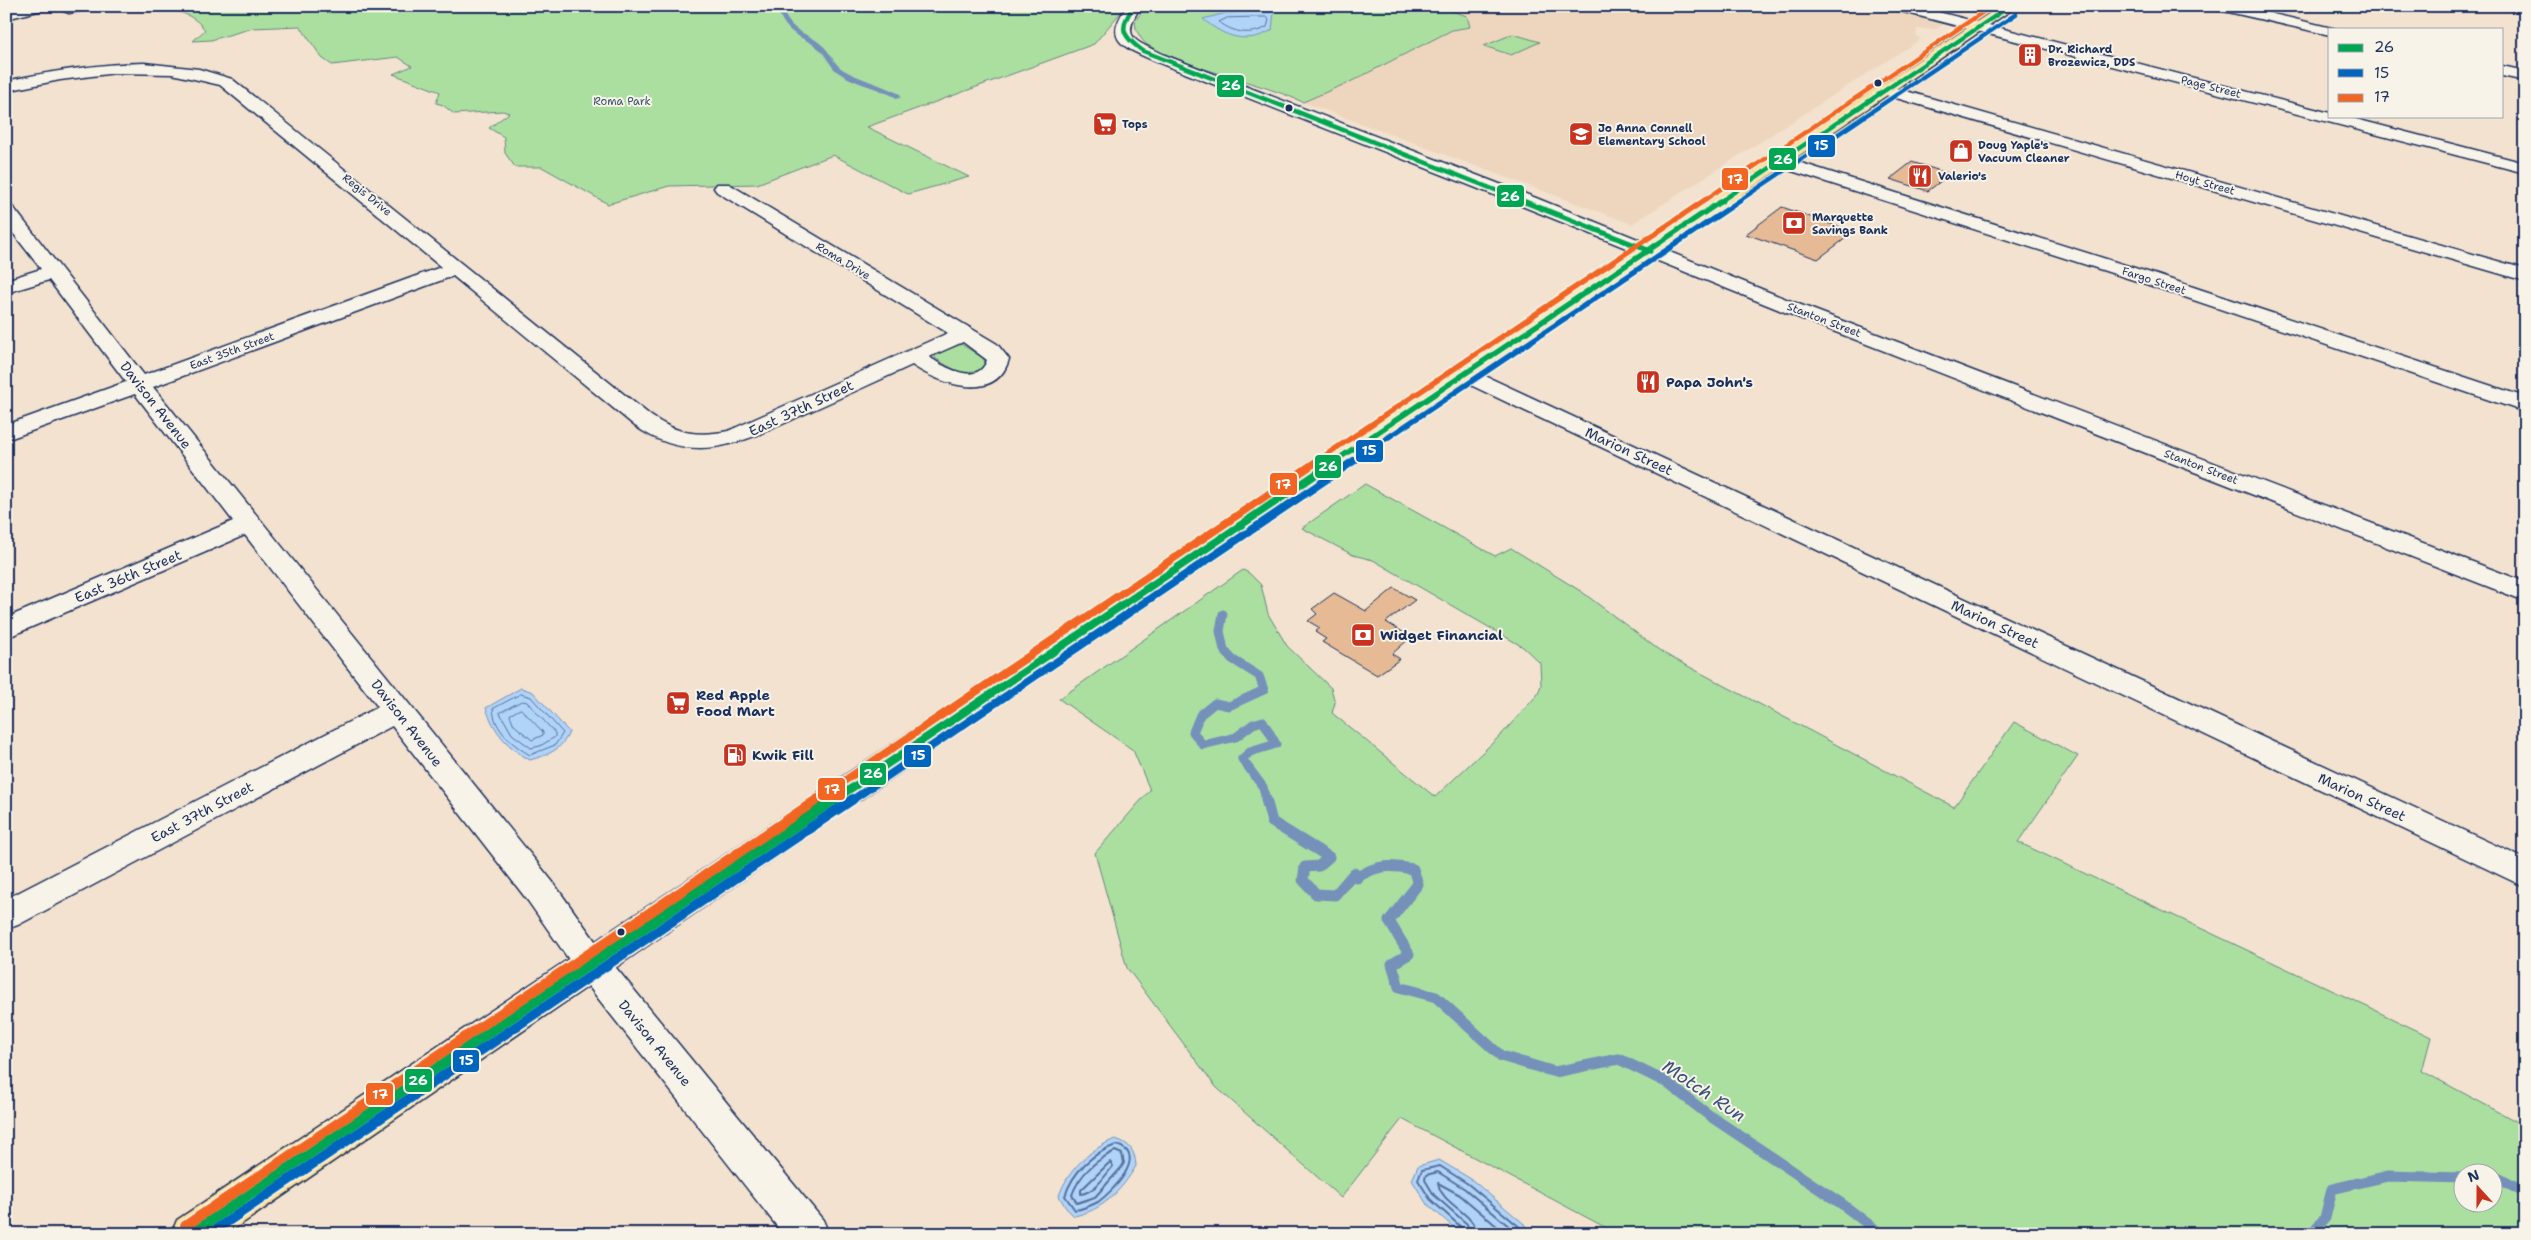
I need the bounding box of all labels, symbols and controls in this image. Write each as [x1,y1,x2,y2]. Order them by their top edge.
legend [2328,28,2504,118]
text: 26 [2374,37,2394,57]
building icon: Dr. Richard Brozewicz, DDS [2017,42,2043,68]
place label: Dr. Richard Brozewicz, DDS [2048,42,2135,70]
text: 15 [2374,63,2389,83]
street label: Page Street [2179,72,2243,102]
line badge: 26 [1216,74,1245,98]
text: 26 [1221,76,1241,94]
unlabelled marker [1873,78,1883,88]
text: 17 [2374,87,2390,107]
park label: Roma Park [593,94,651,109]
unlabelled marker [1284,103,1294,113]
supermarket icon: Tops [1092,111,1118,137]
place label: Tops [1122,117,1148,132]
school or university icon: Jo Anna Connell Elementary School [1568,121,1594,147]
place label: Jo Anna Connell Elementary School [1598,121,1706,149]
line badge: 15 [1807,134,1836,158]
text: 15 [1813,136,1829,154]
shop icon: Doug Yaple's Vacuum Cleaner [1948,138,1974,164]
place label: Doug Yaple's Vacuum Cleaner [1978,138,2070,166]
line badge: 26 [1768,147,1797,171]
text: 26 [1773,150,1793,168]
restaurant icon: Valerio's [1907,163,1933,189]
line badge: 17 [1721,167,1749,191]
street label: Hoyt Street [2173,167,2237,199]
place label: Valerio's [1938,169,1987,184]
text: 17 [1727,170,1743,188]
street label: Regis Drive [339,171,395,219]
line badge: 26 [1496,184,1525,208]
text: 26 [1500,187,1520,205]
bank icon: Marquette Savings Bank [1781,210,1807,236]
place label: Marquette Savings Bank [1812,210,1888,238]
street label: Roma Drive [813,239,873,283]
street label: Fargo Street [2120,264,2188,298]
street label: Stanton Street [1785,299,1863,341]
street label: East 35th Street [188,329,277,373]
street label: Davison Avenue [116,358,196,452]
restaurant icon: Papa John's [1635,369,1661,395]
place label: Papa John's [1666,373,1753,391]
street label: East 37th Street [746,376,856,440]
street label: Marion Street [1582,423,1676,479]
line badge: 15 [1355,439,1384,463]
text: 15 [1361,441,1377,459]
street label: Stanton Street [2162,446,2240,488]
line badge: 26 [1314,454,1342,479]
text: 26 [1318,457,1338,475]
line badge: 17 [1269,472,1298,496]
text: 17 [1275,475,1291,493]
street label: East 36th Street [72,545,184,607]
street label: Marion Street [1948,596,2042,652]
bank icon: Widget Financial [1350,622,1376,648]
place label: Widget Financial [1380,626,1503,644]
street label: Davison Avenue [367,676,447,770]
place label: Red Apple Food Mart [696,686,775,720]
supermarket icon: Red Apple Food Mart [665,690,691,716]
fuel station icon: Kwik Fill [722,742,748,768]
line badge: 15 [903,744,932,768]
place label: Kwik Fill [752,746,814,764]
text: 15 [910,746,926,764]
line badge: 26 [859,762,887,786]
text: 26 [863,764,883,782]
street label: Marion Street [2315,769,2409,825]
street label: East 37th Street [148,777,256,847]
line badge: 17 [817,777,846,801]
text: 17 [824,780,840,798]
unlabelled marker [616,927,626,937]
street label: Davison Avenue [615,996,695,1090]
line badge: 15 [452,1049,480,1073]
text: 15 [458,1051,474,1069]
water label: Motch Run [1658,1054,1750,1128]
line badge: 26 [404,1068,433,1093]
text: 26 [408,1071,428,1089]
line badge: 17 [365,1082,394,1106]
text: 17 [372,1085,388,1103]
north arrow [2454,1162,2504,1212]
text: N [2465,1165,2482,1186]

